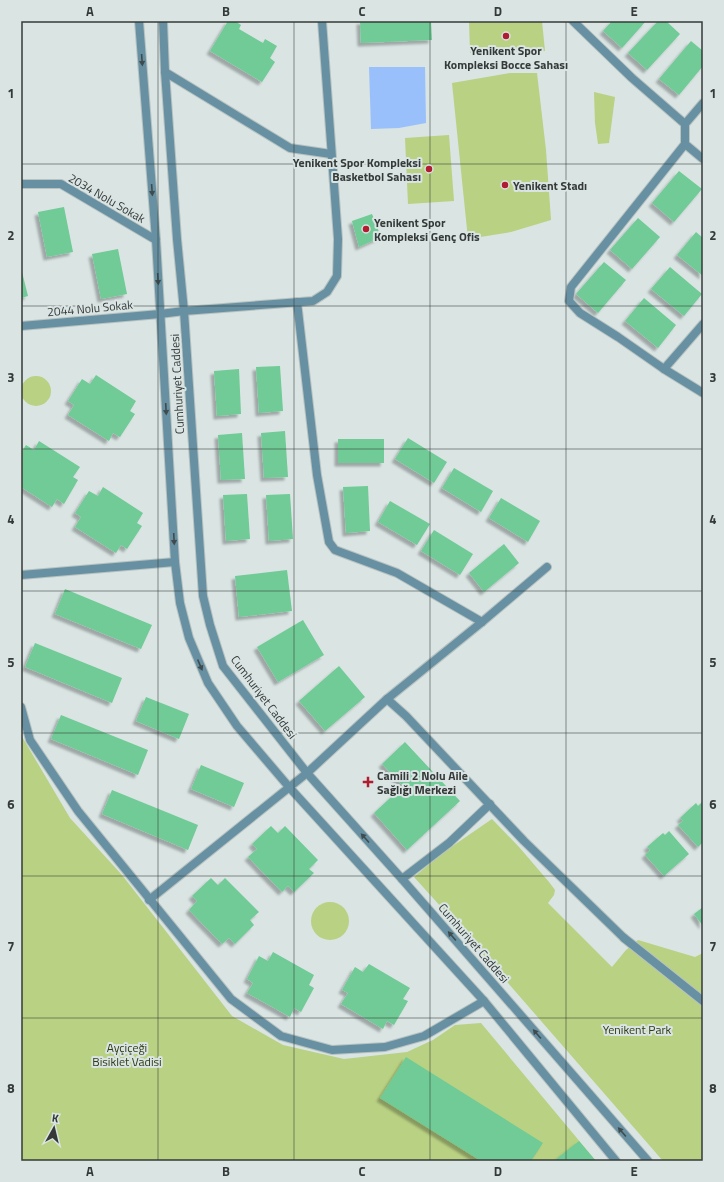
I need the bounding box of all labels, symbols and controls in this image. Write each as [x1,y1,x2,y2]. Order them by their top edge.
text: A [86,1,94,21]
text: B [222,1,230,21]
text: C [358,1,366,21]
text: D [494,1,502,21]
text: E [630,1,638,21]
marker: Yenikent Spor Kompleksi Bocce Sahası [501,31,511,41]
place label: Yenikent Spor Kompleksi Bocce Sahası [444,41,568,74]
one-way arrow [139,54,146,66]
text: 1 [7,83,15,103]
text: 1 [709,83,717,103]
place label: Yenikent Spor Kompleksi Basketbol Sahası [293,153,421,186]
marker: Yenikent Spor Kompleksi Basketbol Sahası [424,164,434,174]
street label: 2034 Nolu Sokak [65,168,149,228]
place label: Yenikent Stadı [513,176,587,195]
marker: Yenikent Stadı [500,180,510,190]
one-way arrow [149,183,156,196]
place label: Yenikent Spor Kompleksi Genç Ofis [374,213,480,246]
marker: Yenikent Spor Kompleksi Genç Ofis [361,224,371,234]
text: 2 [7,225,15,245]
text: 2 [709,225,717,245]
one-way arrow [155,273,162,285]
street label: 2044 Nolu Sokak [46,295,134,321]
street label: Cumhuriyet Caddesi [165,333,189,435]
text: 3 [7,367,15,387]
text: 3 [709,367,717,387]
one-way arrow [163,403,169,416]
text: 4 [7,509,15,529]
text: 4 [709,509,717,529]
one-way arrow [170,533,177,545]
street label: Cumhuriyet Caddesi [226,651,302,743]
text: 5 [7,652,15,672]
text: 5 [709,652,717,672]
one-way arrow [197,659,203,671]
place label: Camili 2 Nolu Aile Sağlığı Merkezi [377,766,468,799]
marker: Camili 2 Nolu Aile Sağlığı Merkezi [362,776,374,788]
text: 6 [7,794,15,814]
text: 6 [709,794,717,814]
one-way arrow [361,833,370,844]
street label: Cumhuriyet Caddesi [434,899,514,987]
one-way arrow [447,930,456,941]
text: 7 [7,936,15,956]
text: 7 [709,936,717,956]
park label: Yenikent Park [603,1020,672,1039]
one-way arrow [533,1029,542,1038]
park label: Ayçiçeği Bisiklet Vadisi [92,1038,162,1071]
text: 8 [7,1078,15,1098]
text: 8 [709,1078,717,1098]
north arrow [34,1108,74,1148]
text: K [51,1110,60,1127]
one-way arrow [618,1126,627,1137]
text: A [86,1161,94,1181]
text: B [222,1161,230,1181]
text: C [358,1161,366,1181]
text: D [494,1161,502,1181]
text: E [630,1161,638,1181]

